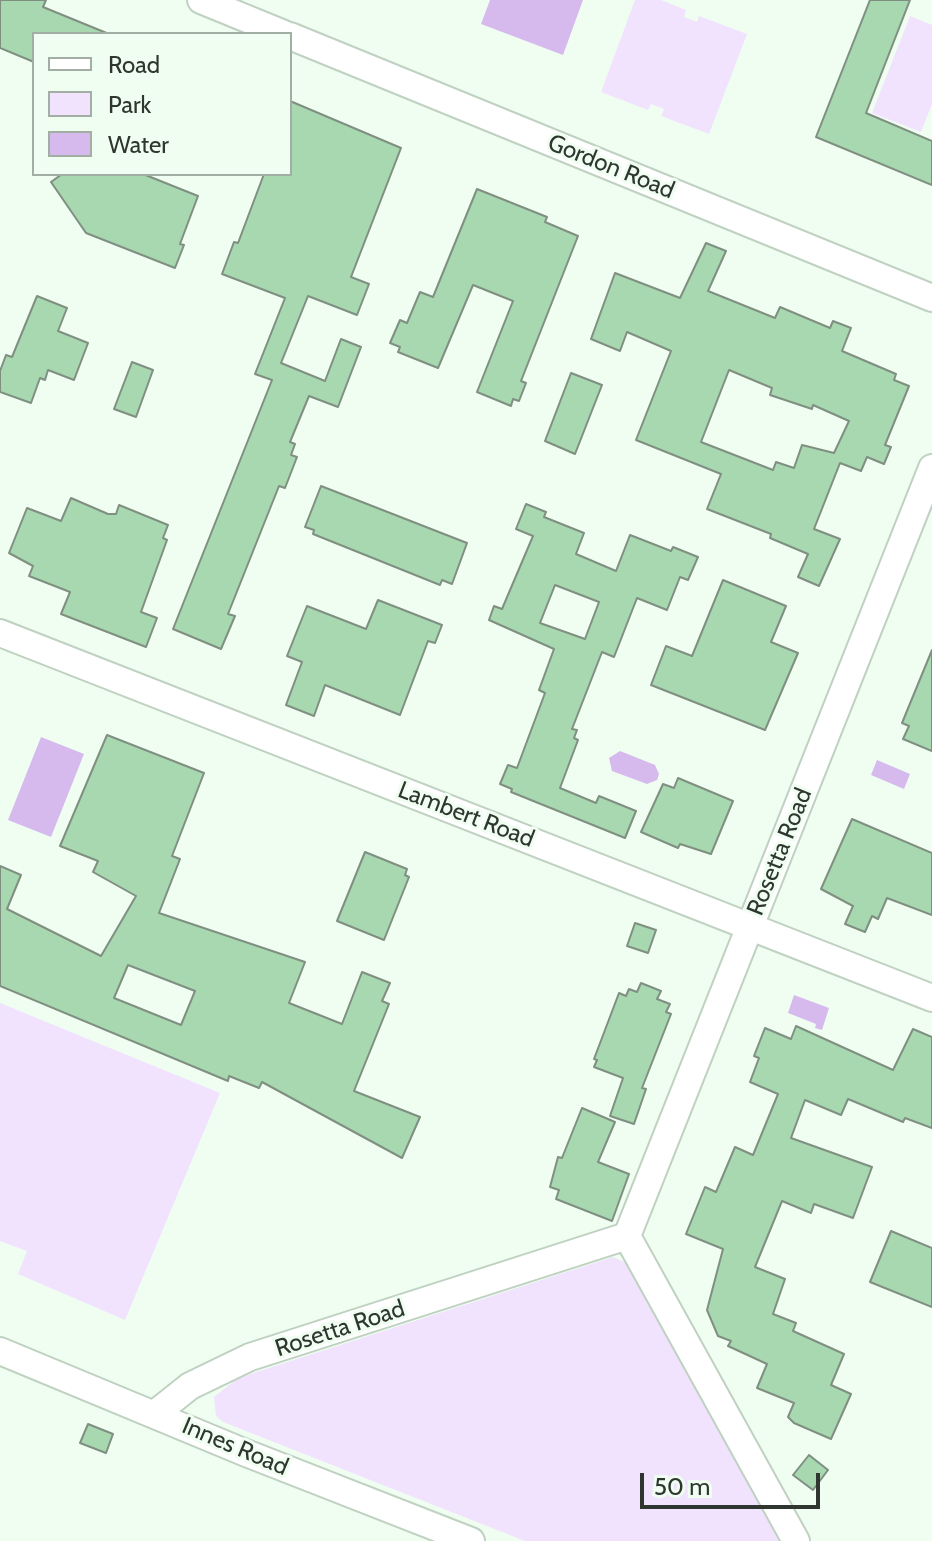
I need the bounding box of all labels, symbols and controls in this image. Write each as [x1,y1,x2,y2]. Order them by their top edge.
legend [32,32,292,176]
text: Road [108,50,160,79]
text: Park [108,90,151,119]
street label: Gordon Road [544,129,678,205]
text: Water [108,130,169,159]
street label: Lambert Road [394,776,538,854]
street label: Rosetta Road [741,784,819,920]
street label: Rosetta Road [272,1295,408,1363]
street label: Innes Road [178,1412,292,1482]
scale bar [644,1457,824,1507]
text: 50 m [654,1472,710,1501]

